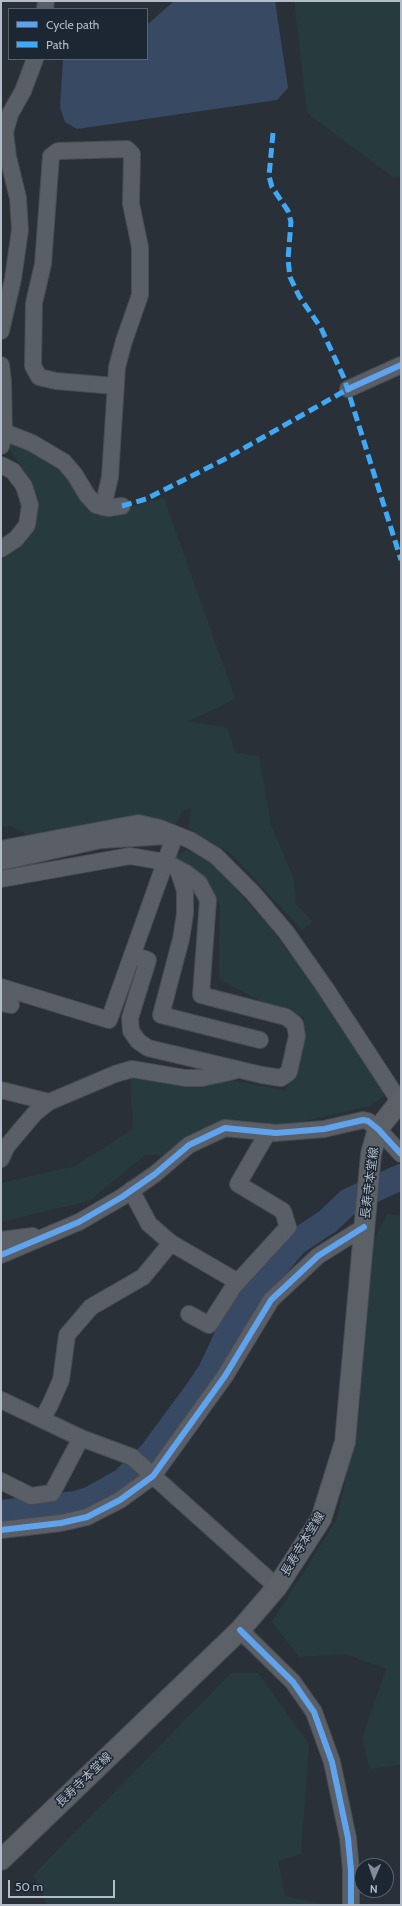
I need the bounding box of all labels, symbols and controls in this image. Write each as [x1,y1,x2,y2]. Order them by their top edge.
legend [8,8,148,60]
text: Cycle path [46,17,99,32]
text: Path [46,37,69,52]
street label: 長寿寺本堂線 [358,1146,382,1220]
street label: 長寿寺本堂線 [278,1509,328,1579]
street label: 長寿寺本堂線 [53,1750,115,1810]
north arrow [354,1858,394,1898]
scale bar [10,1872,117,1898]
text: 50 m [15,1879,43,1894]
text: N [369,1882,378,1896]

